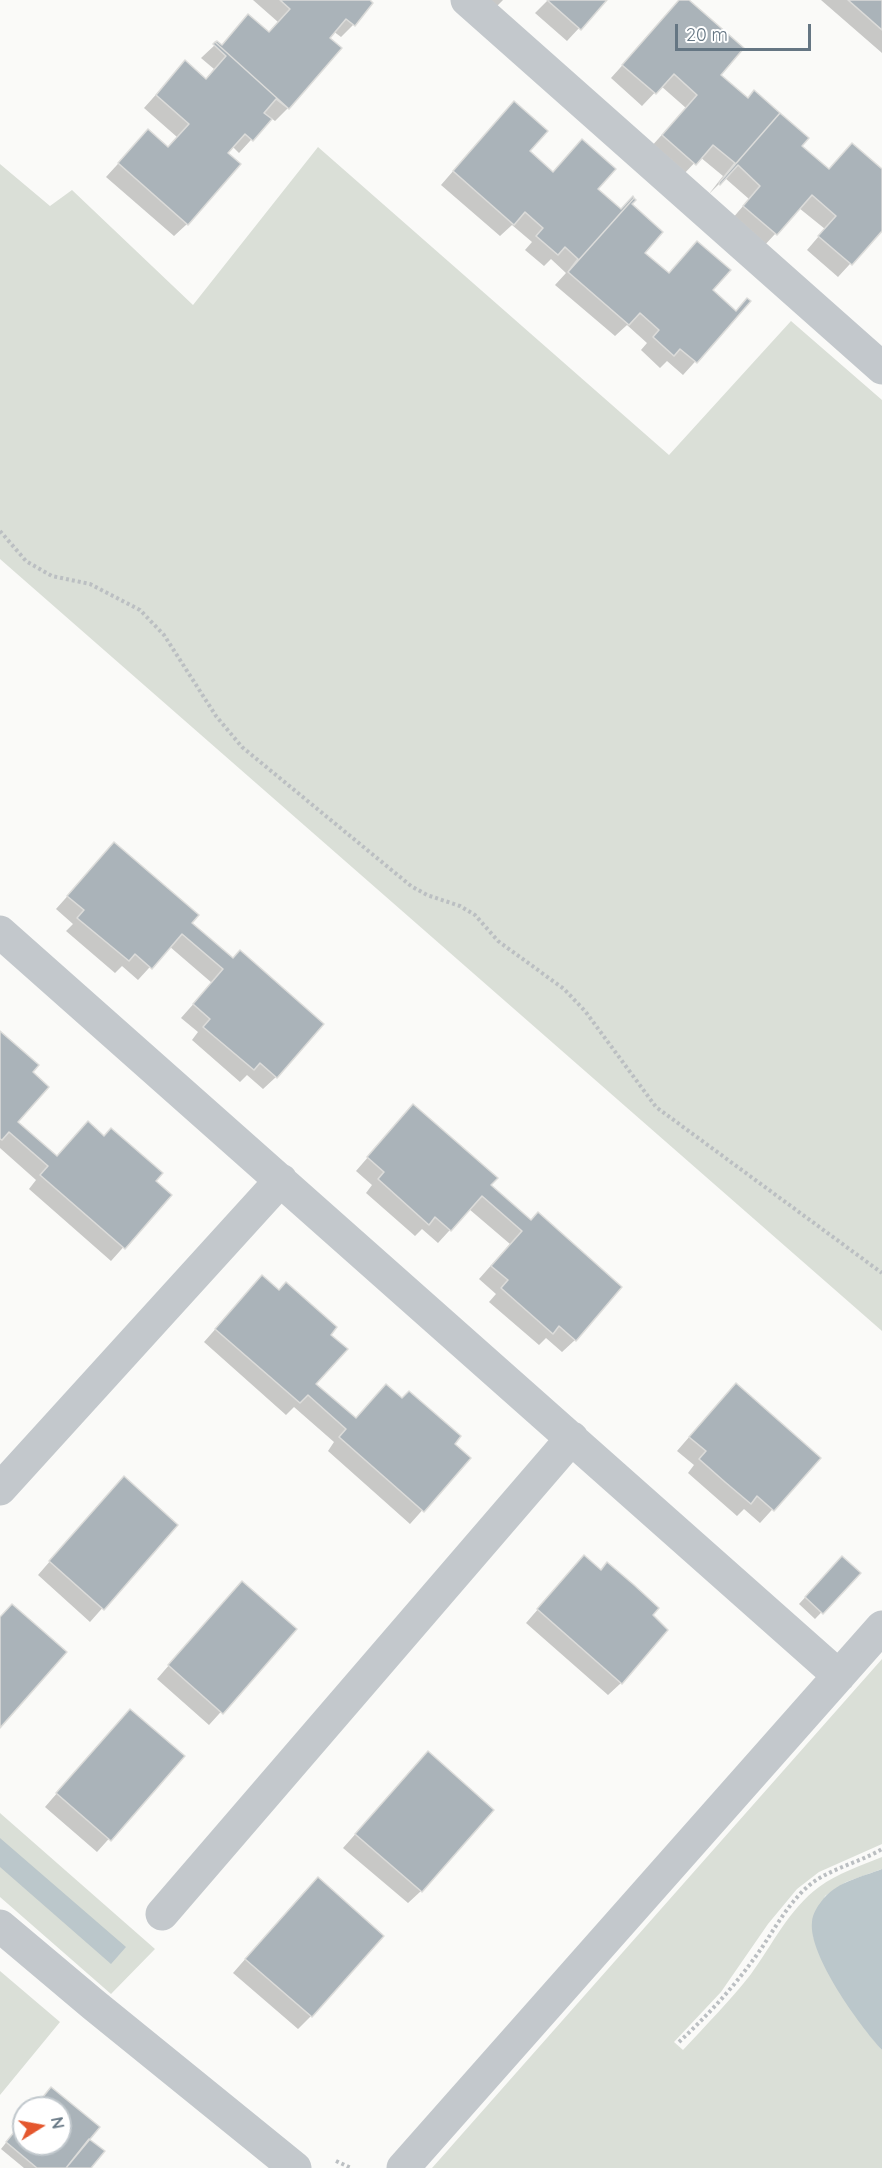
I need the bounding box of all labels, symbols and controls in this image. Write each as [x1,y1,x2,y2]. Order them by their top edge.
scale bar [678,12,814,50]
text: 20 m [686,23,728,46]
north arrow [12,2096,72,2156]
text: N [47,2115,69,2131]

